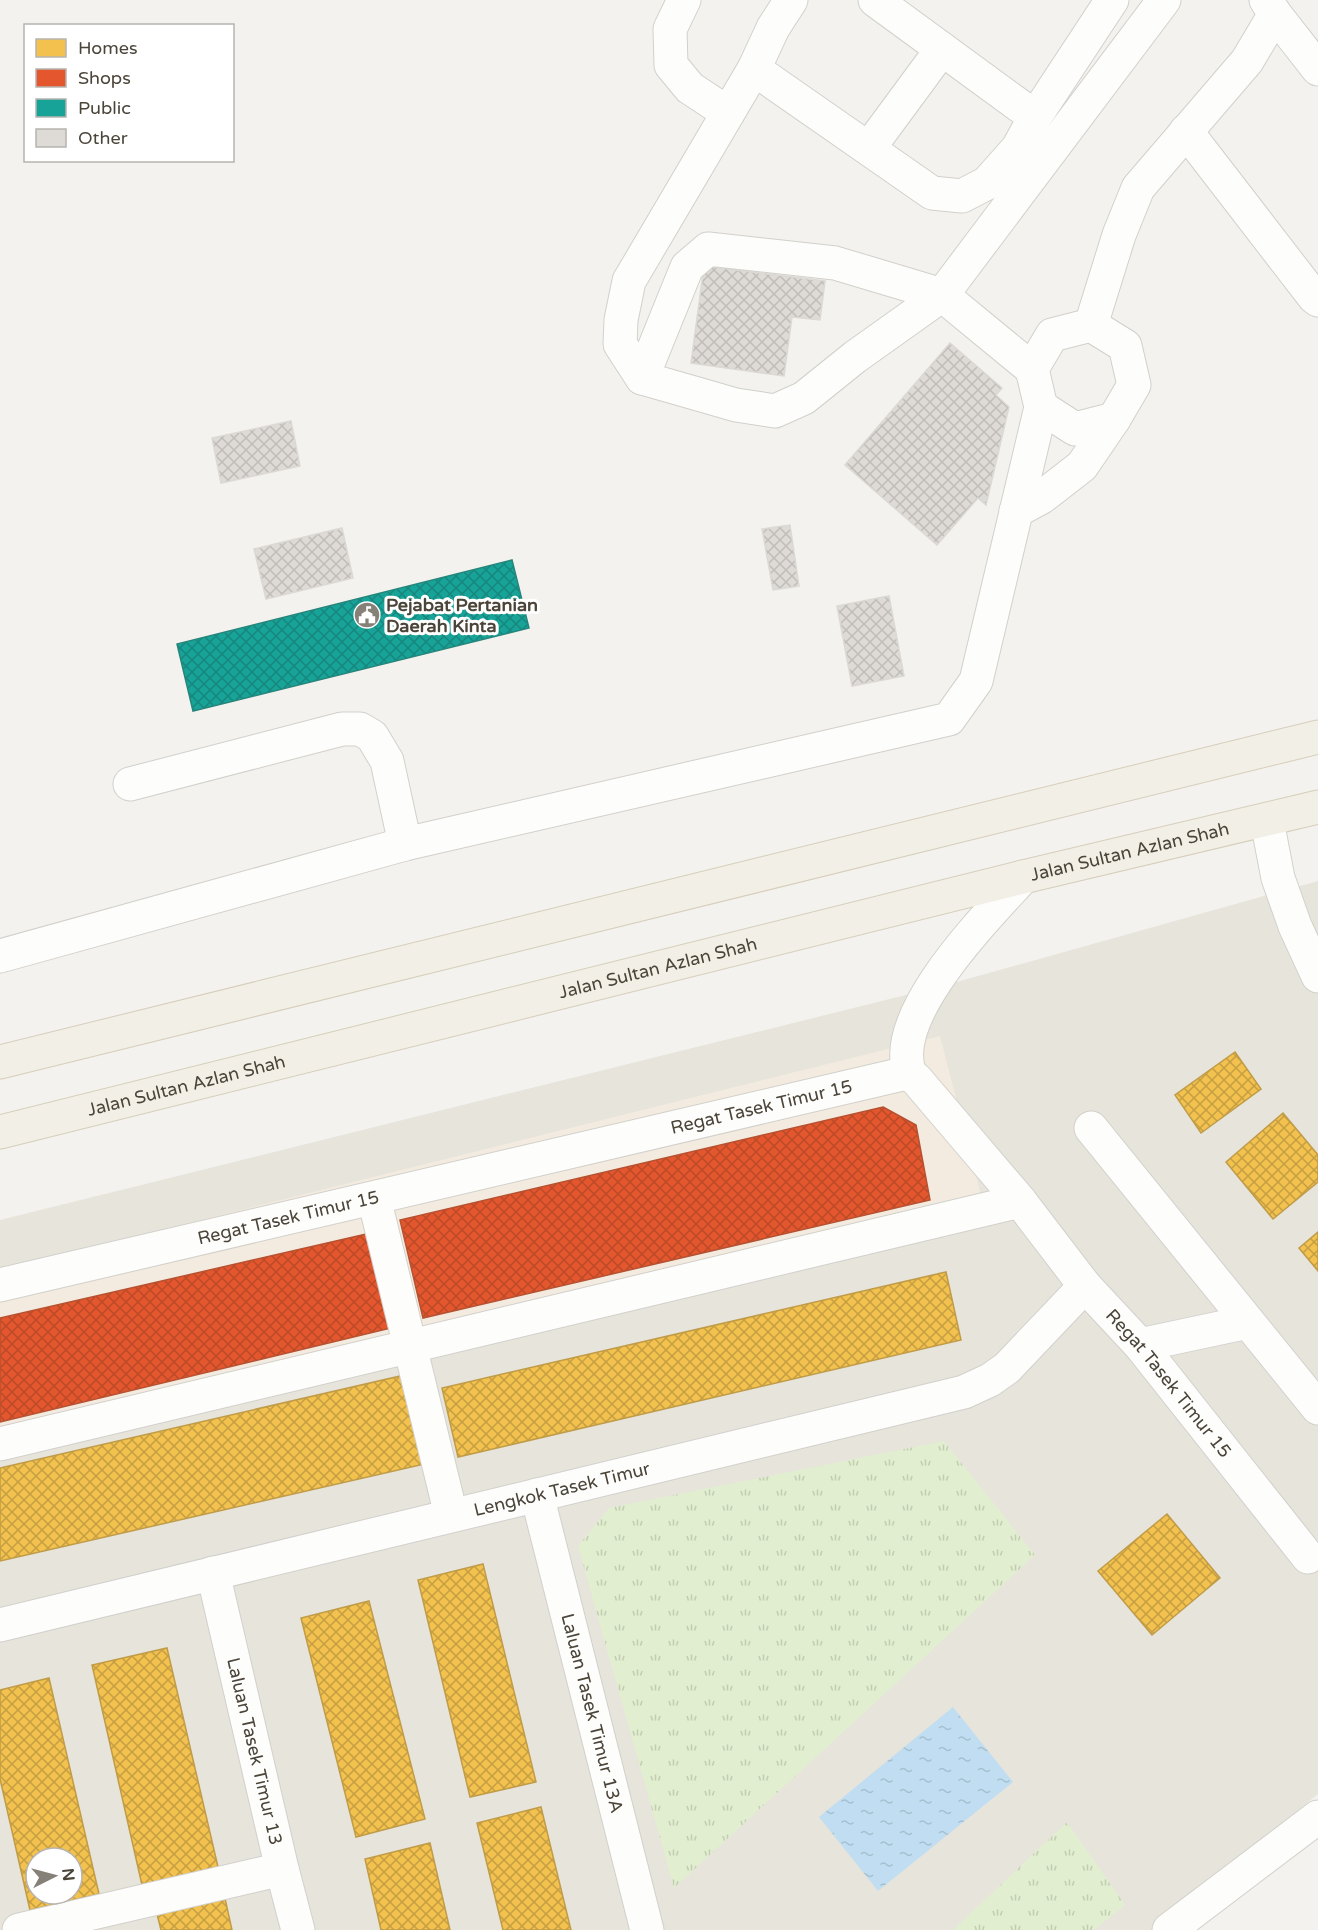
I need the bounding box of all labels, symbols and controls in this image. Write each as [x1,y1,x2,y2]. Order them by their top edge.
legend [24,24,234,162]
text: Homes [78,37,138,59]
text: Shops [78,67,131,89]
text: Public [78,97,131,119]
text: Other [78,127,128,149]
place label: Pejabat Pertanian Daerah Kinta [386,594,538,637]
public building icon: Pejabat Pertanian Daerah Kinta [352,600,382,630]
street label: Jalan Sultan Azlan Shah [1028,817,1231,886]
street label: Jalan Sultan Azlan Shah [556,933,759,1003]
street label: Jalan Sultan Azlan Shah [85,1050,288,1121]
street label: Regat Tasek Timur 15 [669,1075,854,1139]
street label: Regat Tasek Timur 15 [195,1186,381,1249]
street label: Regat Tasek Timur 15 [1101,1304,1236,1462]
street label: Lengkok Tasek Timur [471,1457,652,1521]
street label: Laluan Tasek Timur 13A [556,1611,628,1815]
street label: Laluan Tasek Timur 13 [222,1655,287,1847]
north arrow [24,1846,84,1906]
text: N [57,1867,79,1882]

